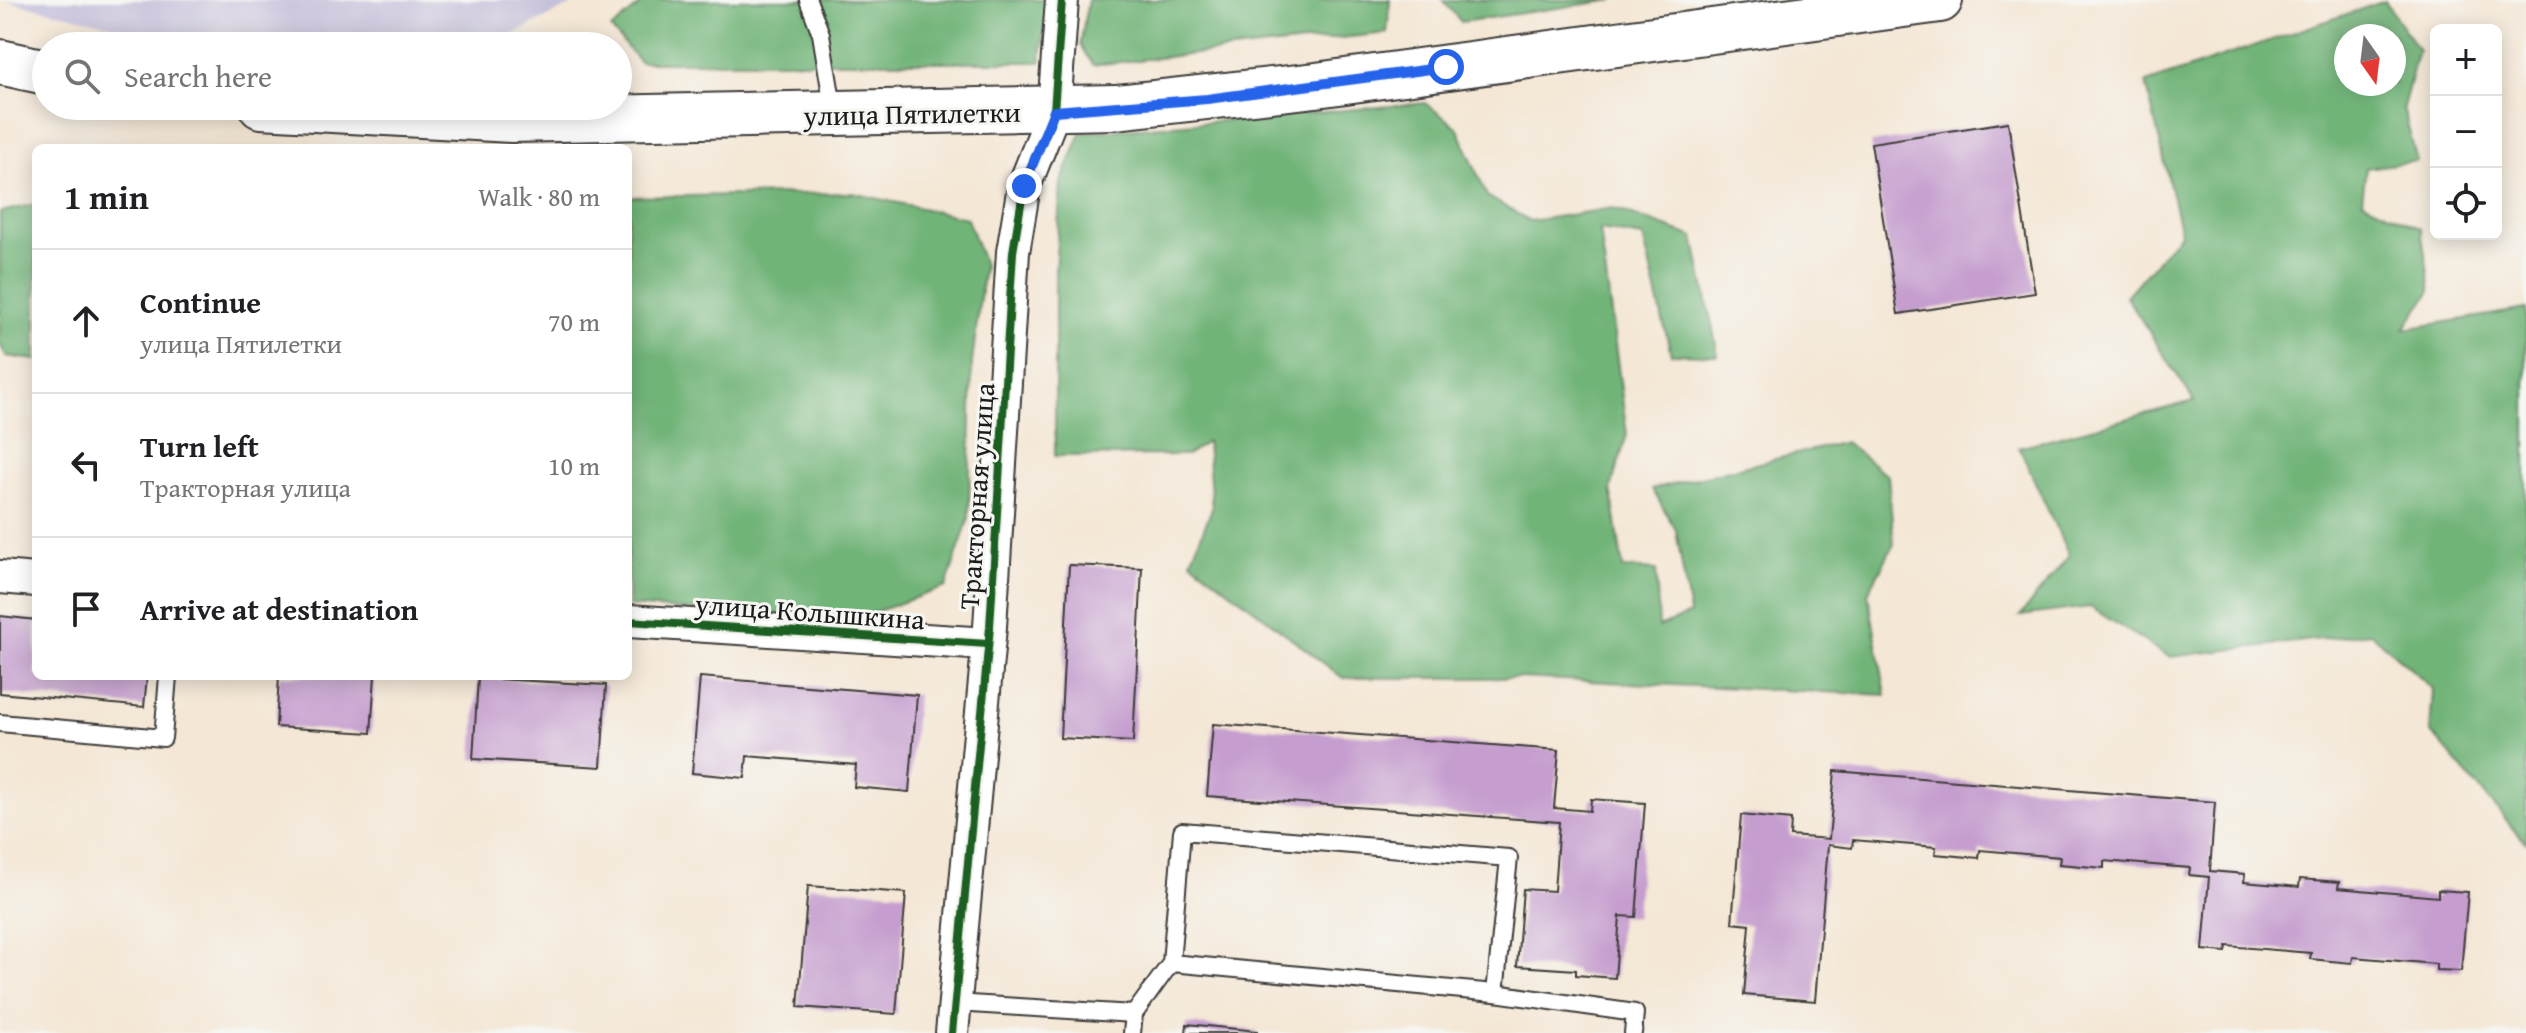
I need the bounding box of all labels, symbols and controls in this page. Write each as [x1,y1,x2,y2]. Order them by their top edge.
north arrow [2334,24,2406,96]
map controls [2430,24,2502,240]
button: + [2430,24,2502,96]
search box [32,32,632,120]
route start [1428,49,1464,85]
icon: search [60,54,104,98]
text: Search here [124,54,272,98]
street label: улица Пятилетки [802,91,1021,135]
button: − [2430,96,2502,168]
route end [1006,168,1042,204]
button: locate [2430,168,2502,240]
text: 1 min [64,172,149,221]
text: Walk · 80 m [478,177,600,216]
text: Continue [140,280,261,324]
icon: ahead [64,299,108,343]
text: 70 m [548,302,600,341]
text: улица Пятилетки [140,324,342,363]
street label: Тракторная улица [948,381,1004,611]
text: Turn left [140,424,259,468]
icon: left [64,443,108,487]
text: 10 m [548,446,600,485]
text: Тракторная улица [140,468,351,507]
street label: улица Колышкина [693,582,927,640]
icon: arrive [64,587,108,631]
text: Arrive at destination [140,587,418,631]

